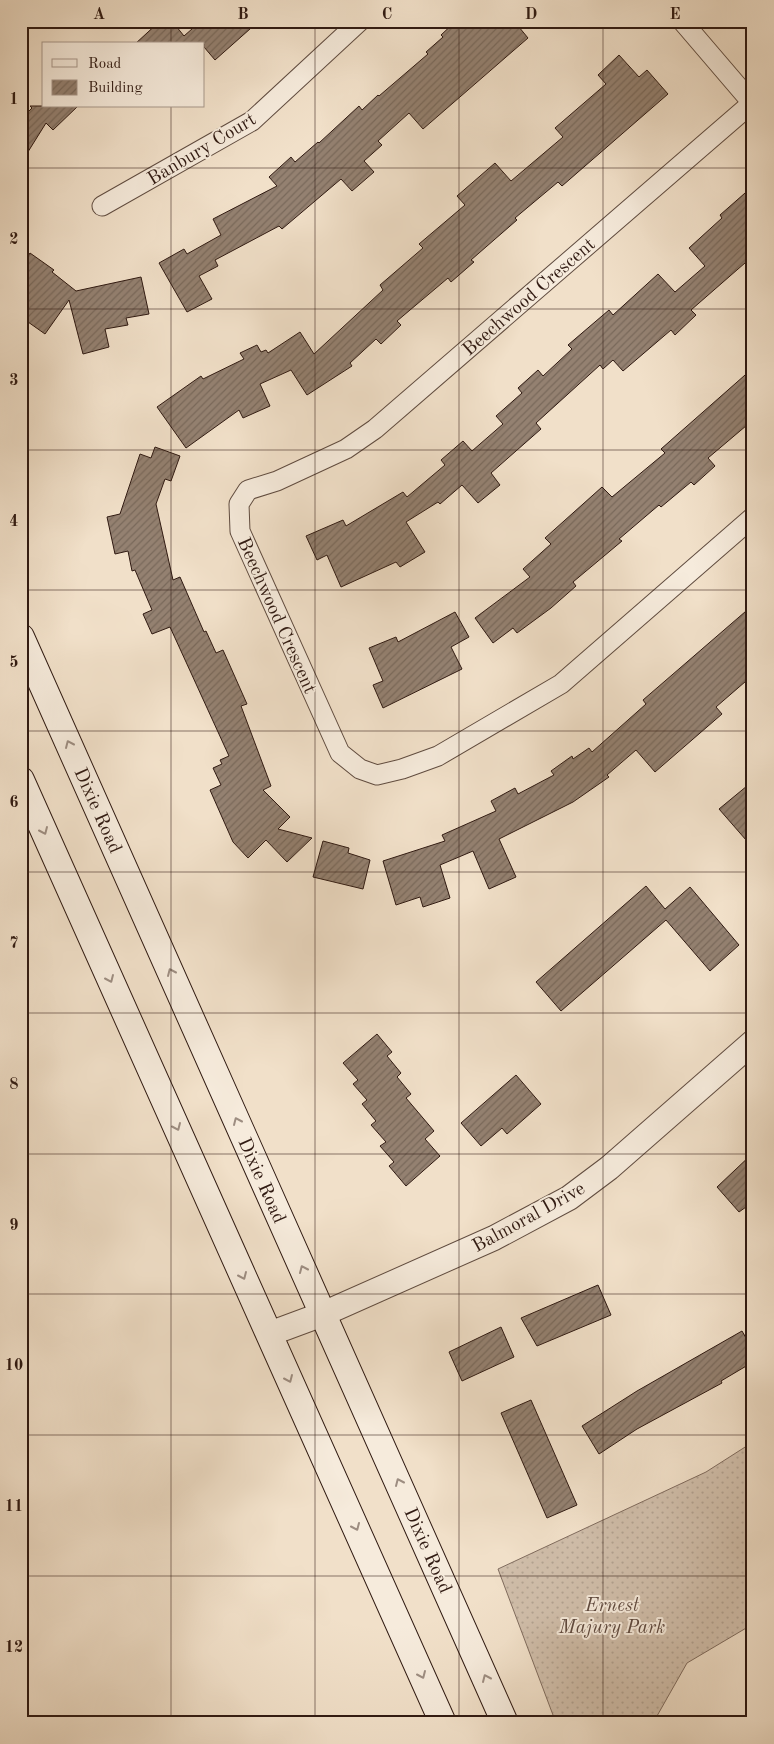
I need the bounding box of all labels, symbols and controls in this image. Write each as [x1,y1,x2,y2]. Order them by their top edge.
text: A [93,7,105,23]
text: B [237,7,249,23]
text: C [382,7,392,23]
text: D [525,7,537,23]
text: E [669,7,681,23]
legend [42,42,205,108]
text: Road [88,57,122,72]
text: Building [88,81,143,96]
text: 1 [9,92,19,108]
street label: Banbury Court [145,110,260,190]
text: 2 [9,232,19,248]
street label: Beechwood Crescent [460,235,599,360]
text: 3 [9,373,19,389]
text: 4 [9,514,19,530]
street label: Beechwood Crescent [233,535,319,697]
text: 5 [9,655,19,671]
one-way arrow [65,740,76,749]
street label: Dixie Road [69,765,124,857]
text: 6 [9,795,19,811]
one-way arrow [38,826,48,835]
text: 7 [9,936,19,952]
one-way arrow [167,968,178,977]
one-way arrow [104,974,115,983]
text: 8 [9,1077,19,1093]
one-way arrow [233,1117,244,1126]
one-way arrow [170,1122,181,1131]
street label: Dixie Road [233,1135,288,1227]
street label: Balmoral Drive [470,1179,589,1257]
text: 9 [9,1218,19,1234]
one-way arrow [299,1265,310,1274]
one-way arrow [237,1271,247,1280]
text: 10 [5,1358,23,1374]
one-way arrow [283,1374,294,1383]
one-way arrow [394,1478,405,1487]
text: 11 [5,1499,23,1515]
street label: Dixie Road [399,1505,454,1597]
one-way arrow [349,1522,360,1531]
park label: Ernest Majury Park [558,1597,665,1638]
text: 12 [5,1640,23,1656]
one-way arrow [415,1670,426,1679]
one-way arrow [481,1674,492,1683]

